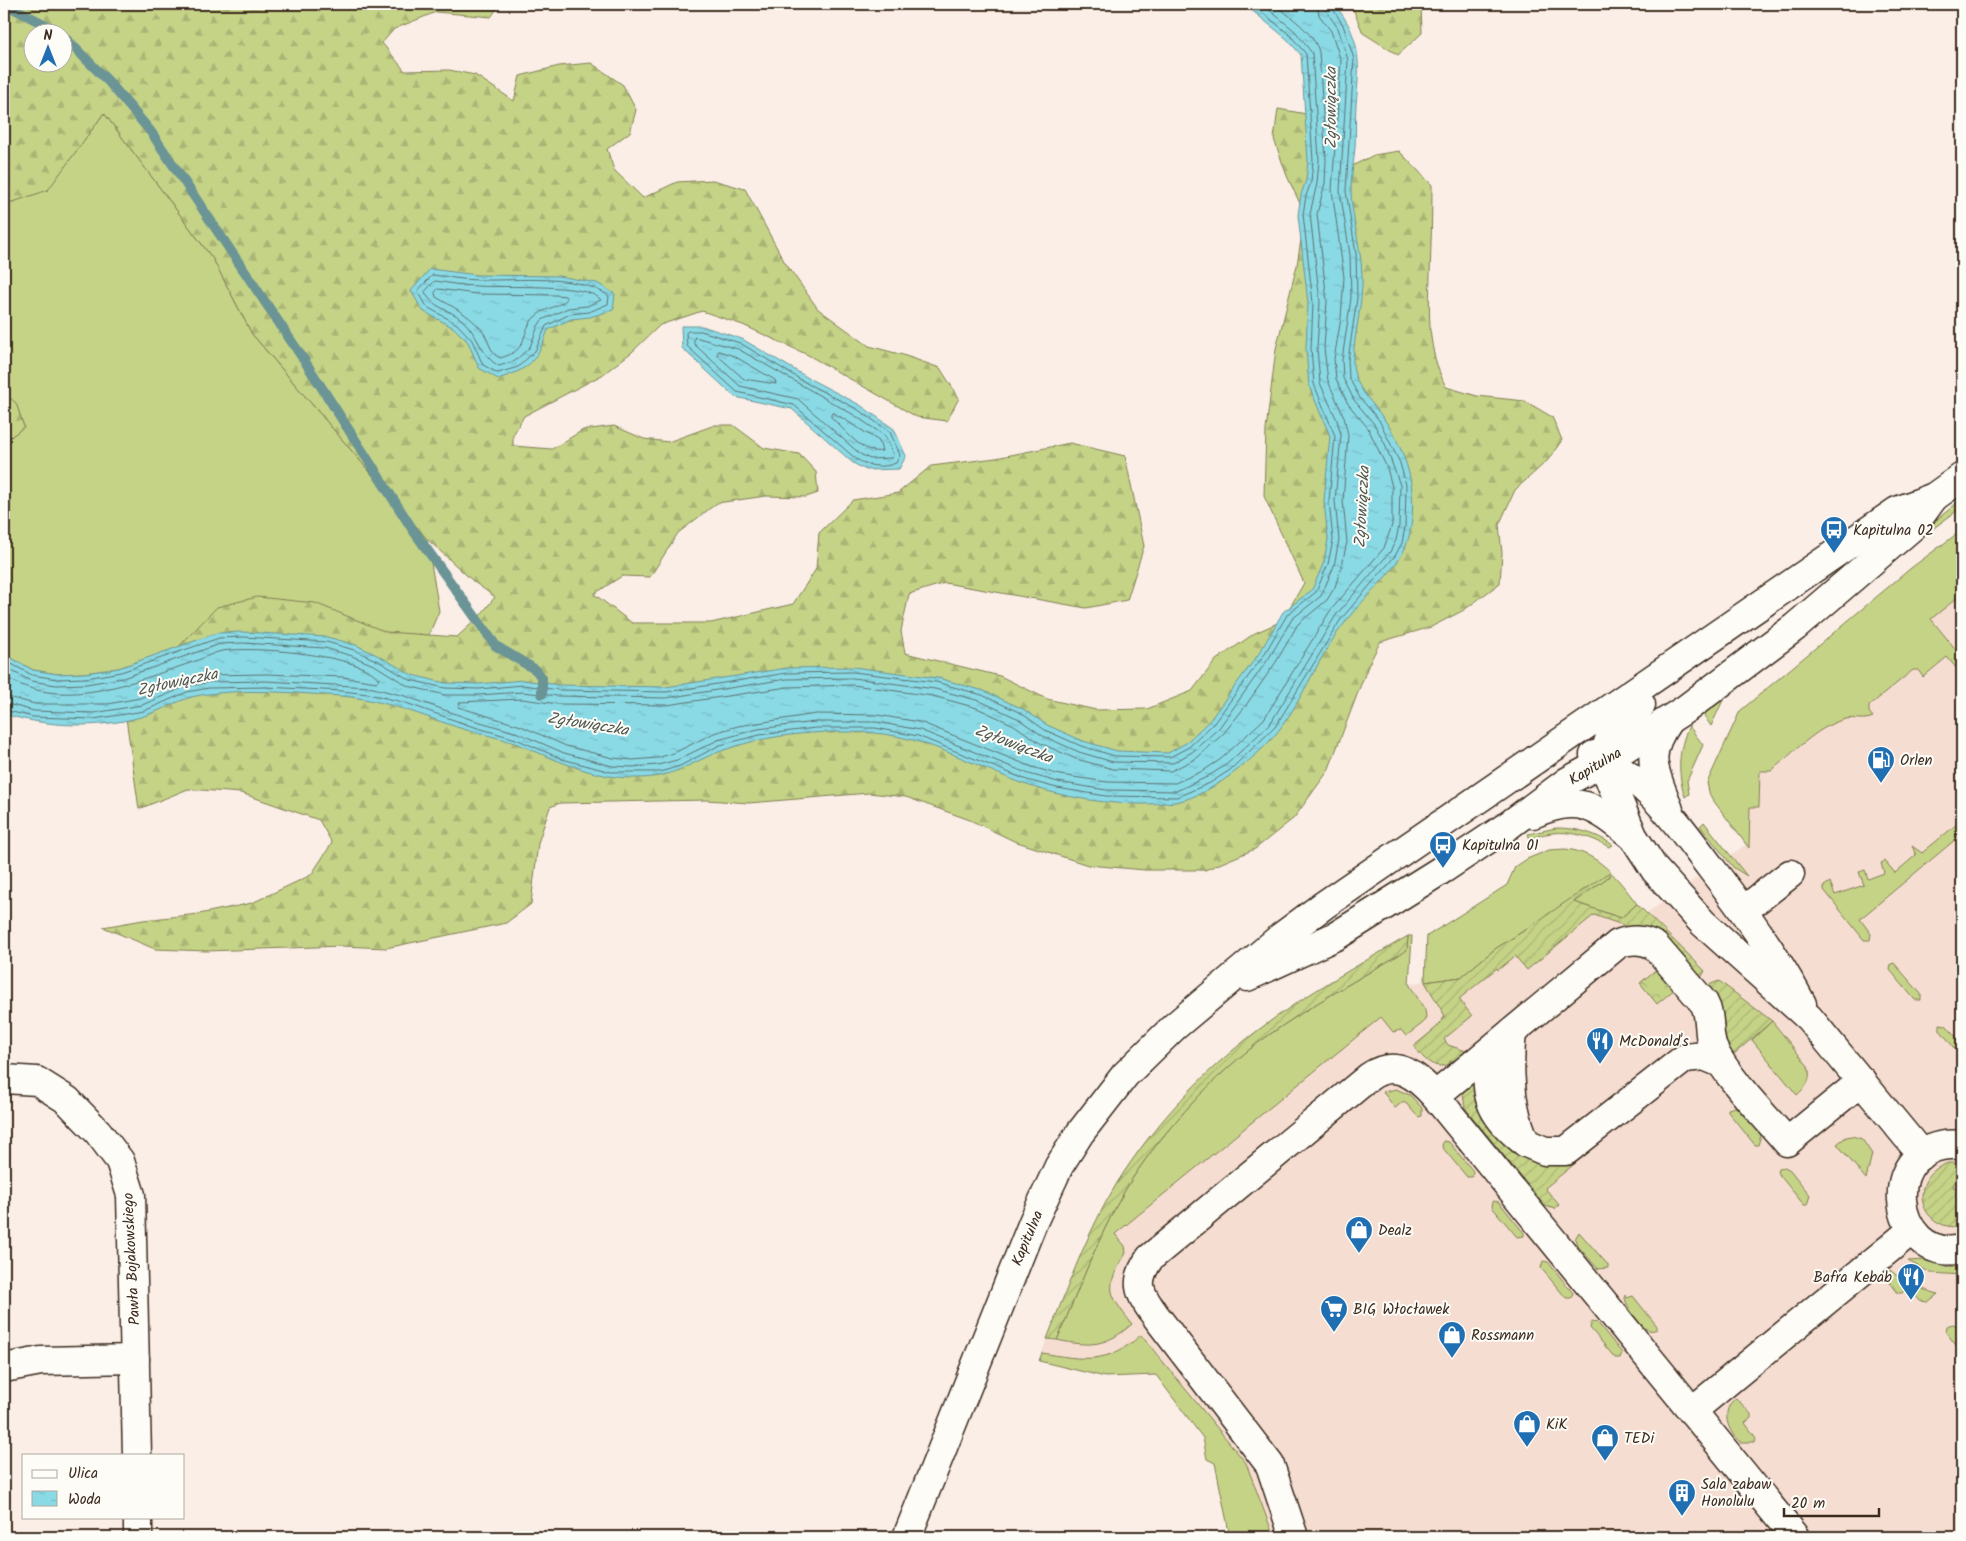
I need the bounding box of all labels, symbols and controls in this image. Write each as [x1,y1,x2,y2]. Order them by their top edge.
north arrow [22,22,72,72]
text: N [44,25,53,47]
water label: Zgłowiączka [1319,66,1344,149]
water label: Zgłowiączka [1348,464,1377,549]
bus stop icon: Kapitulna 02 [1819,515,1849,554]
place label: Kapitulna 02 [1853,519,1934,543]
water label: Zgłowiączka [135,661,221,703]
water label: Zgłowiączka [545,706,632,743]
water label: Zgłowiączka [971,718,1058,771]
street label: Kapitulna [1564,742,1627,792]
fuel station icon: Orlen [1866,745,1896,784]
place label: Orlen [1900,749,1933,773]
bus stop icon: Kapitulna 01 [1428,830,1458,869]
place label: Kapitulna 01 [1462,834,1539,858]
restaurant icon: McDonald's [1585,1026,1615,1065]
place label: McDonald's [1619,1030,1689,1054]
street label: Pawła Bojakowskiego [117,1192,147,1326]
street label: Kapitulna [1005,1207,1050,1270]
shop icon: Dealz [1344,1215,1374,1254]
place label: Dealz [1378,1219,1412,1243]
restaurant icon: Bafra Kebab [1896,1262,1926,1301]
place label: Bafra Kebab [1813,1266,1892,1290]
supermarket icon: BIG Włocławek [1319,1294,1349,1333]
place label: BIG Włocławek [1353,1298,1450,1322]
shop icon: Rossmann [1437,1320,1467,1359]
place label: Rossmann [1471,1324,1534,1348]
shop icon: KiK [1512,1409,1542,1448]
place label: KiK [1546,1413,1567,1437]
shop icon: TEDi [1590,1423,1620,1462]
place label: TEDi [1624,1427,1655,1451]
legend [22,1454,185,1518]
text: Ulica [68,1462,98,1486]
place label: Sala zabaw Honolulu [1701,1473,1772,1514]
building icon: Sala zabaw Honolulu [1667,1478,1697,1517]
scale bar [1784,1486,1878,1518]
text: Woda [68,1488,101,1512]
text: 20 m [1791,1492,1825,1516]

